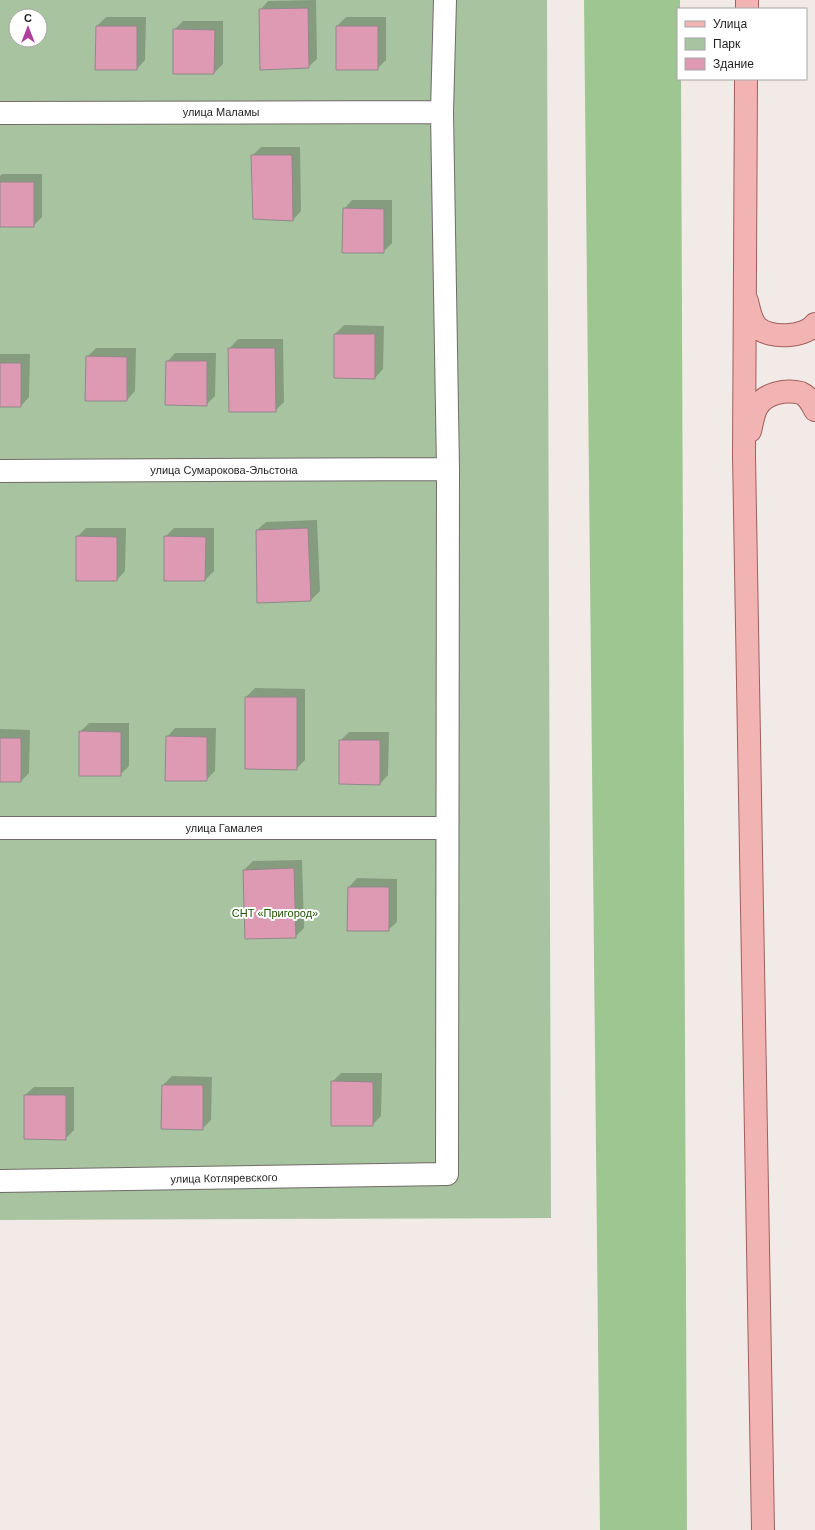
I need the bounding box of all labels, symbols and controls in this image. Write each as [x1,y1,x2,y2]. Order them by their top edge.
north arrow [8,8,48,48]
legend [677,8,807,80]
text: С [24,12,32,24]
text: Улица [713,17,747,31]
text: Парк [713,37,741,51]
text: Здание [713,57,754,71]
street label: улица Маламы [183,106,259,118]
street label: улица Сумарокова-Эльстона [150,464,299,476]
street label: улица Гамалея [186,822,262,834]
park label: СНТ «Пригород» [232,907,318,919]
street label: улица Котляревского [170,1171,278,1185]

